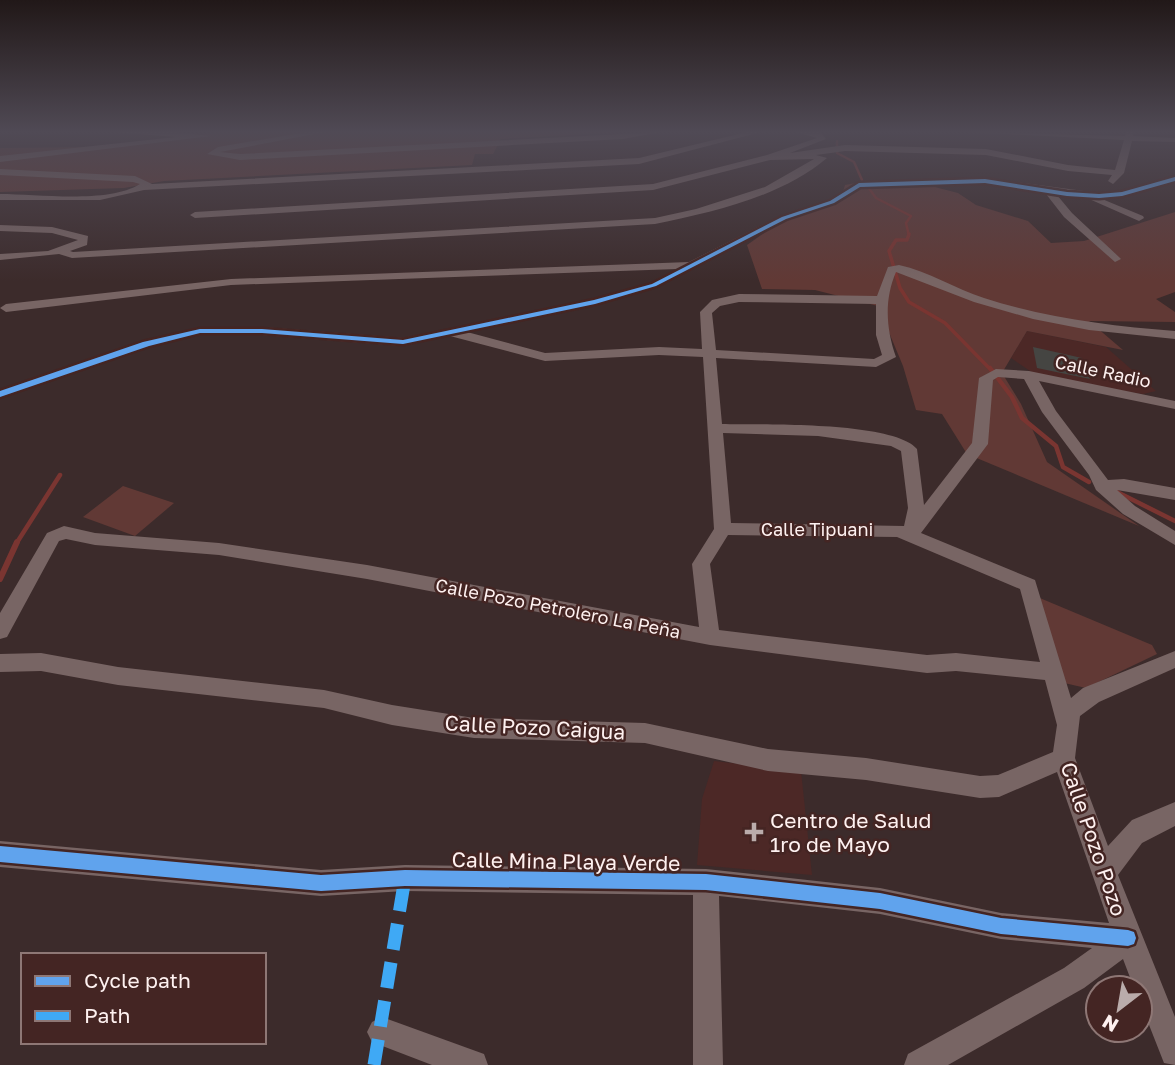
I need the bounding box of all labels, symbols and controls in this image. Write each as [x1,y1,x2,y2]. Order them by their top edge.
street label: Calle Radio [1053,350,1153,392]
street label: Calle Tipuani [761,518,873,540]
street label: Calle Pozo Petrolero La Peña [434,573,682,643]
street label: Calle Pozo Caigua [444,709,626,745]
street label: Calle Pozo Pozo [1056,759,1132,919]
place label: Centro de Salud 1ro de Mayo [770,807,931,857]
marker: Centro de Salud 1ro de Mayo [744,822,764,842]
street label: Calle Mina Playa Verde [451,846,681,876]
legend [21,953,266,1044]
text: Cycle path [84,967,191,993]
north arrow [1084,974,1154,1044]
text: Path [84,1002,131,1028]
text: N [1098,1010,1122,1038]

